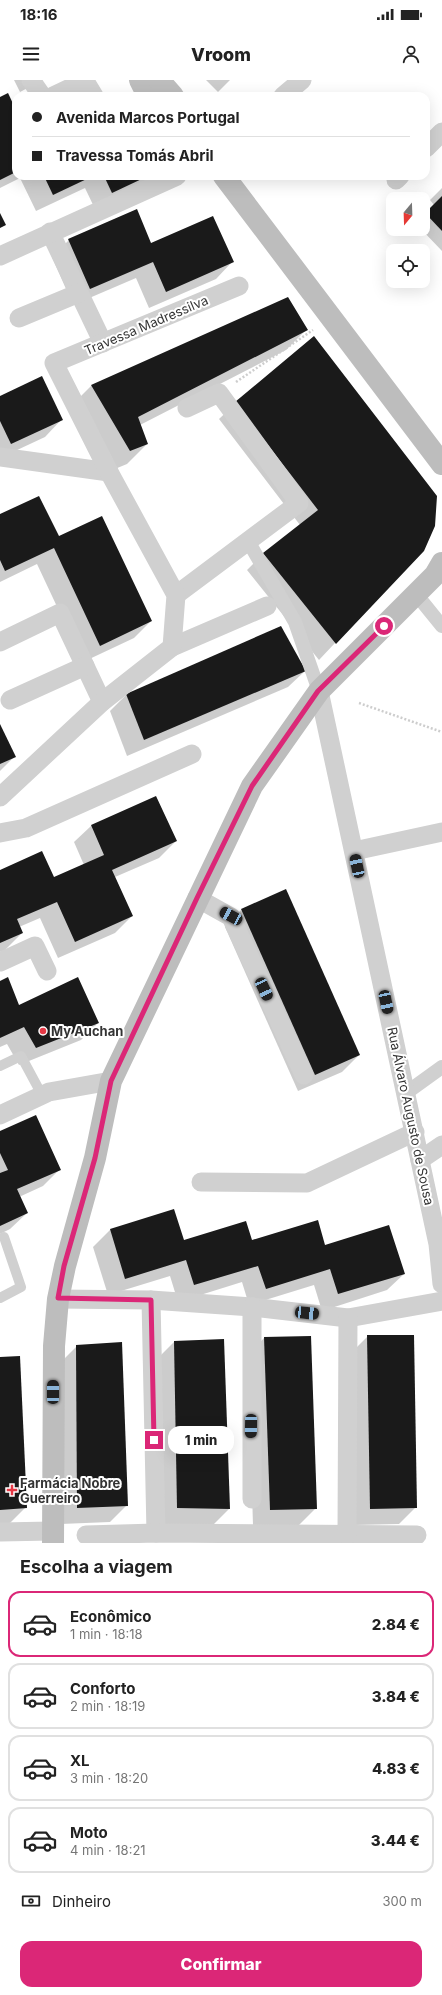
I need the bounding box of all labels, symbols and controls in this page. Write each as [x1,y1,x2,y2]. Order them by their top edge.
text: 18:16 [20,5,57,24]
icon: menu [20,43,42,65]
icon: person [400,43,422,65]
text: Vroom [191,44,251,65]
text: Avenida Marcos Portugal [56,108,240,127]
text: Travessa Tomás Abril [56,146,214,165]
north arrow [386,192,430,236]
map controls [386,192,430,288]
button: locate [386,244,430,288]
street label: Travessa Madressilva [82,292,210,358]
route start [375,617,393,635]
car [349,853,365,879]
car [218,905,244,927]
car [253,976,275,1002]
car [378,989,394,1015]
place label: My Auchan [51,1023,123,1039]
street label: Rua Álvaro Augusto de Sousa [384,1025,438,1207]
marker: My Auchan [38,1026,48,1036]
car [294,1306,320,1320]
car [47,1380,59,1404]
car [245,1414,257,1438]
callout: 1 min [168,1426,234,1454]
route end [145,1431,163,1449]
text: 1 min [185,1432,217,1448]
place label: Farmácia Nobre Guerreiro [20,1475,121,1506]
marker: Farmácia Nobre Guerreiro [7,1485,17,1495]
text: Escolha a viagem [20,1556,173,1577]
icon: car [22,1606,58,1642]
text: Econômico [70,1607,151,1626]
text: 2.84 € [372,1615,420,1634]
text: 1 min · 18:18 [70,1626,143,1642]
icon: car [22,1678,58,1714]
text: Conforto [70,1679,135,1698]
text: 3.84 € [372,1687,420,1706]
text: 2 min · 18:19 [70,1698,145,1714]
icon: car [22,1750,58,1786]
text: XL [70,1751,90,1770]
text: 4.83 € [372,1759,420,1778]
text: 3 min · 18:20 [70,1770,148,1786]
icon: car [22,1822,58,1858]
text: Moto [70,1823,108,1842]
text: 3.44 € [371,1831,420,1850]
text: 4 min · 18:21 [70,1842,146,1858]
icon: cash [20,1890,42,1912]
text: Dinheiro [52,1892,111,1911]
text: 300 m [383,1893,422,1909]
button: Confirmar [20,1941,422,1987]

